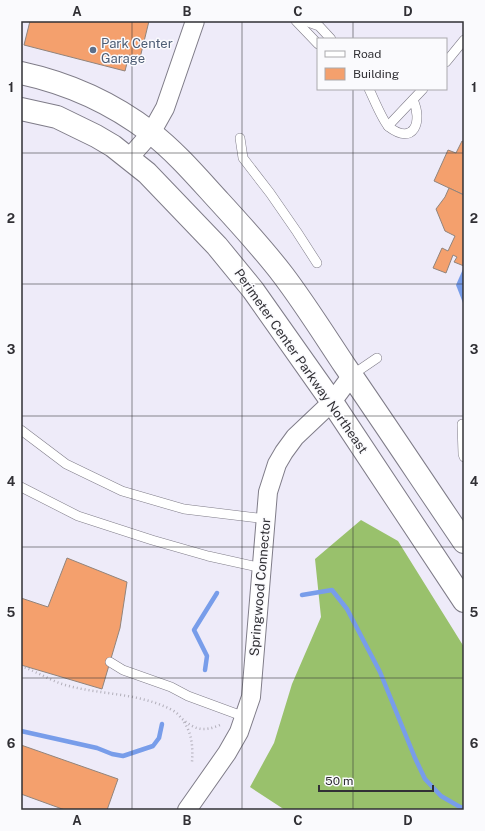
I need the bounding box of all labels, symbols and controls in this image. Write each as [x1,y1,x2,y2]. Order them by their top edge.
text: A [72,4,82,19]
text: B [183,4,192,19]
text: C [293,4,303,19]
text: D [403,4,413,19]
place label: Park Center Garage [101,36,173,66]
legend [317,38,447,90]
marker: Park Center Garage [88,45,98,55]
text: Road [353,47,381,61]
text: Building [353,67,399,81]
text: 1 [8,80,14,95]
text: 1 [471,80,477,95]
text: 2 [7,211,15,226]
text: 2 [470,211,478,226]
street label: Perimeter Center Parkway Northeast [231,266,371,456]
text: 3 [7,342,16,357]
text: 3 [470,342,479,357]
text: 4 [7,474,16,489]
text: 4 [470,474,479,489]
street label: Springwood Connector [246,517,274,657]
text: 5 [7,605,16,620]
text: 5 [470,605,479,620]
text: 6 [7,736,16,751]
text: 6 [470,736,479,751]
scale bar [319,767,433,793]
text: 50 m [325,774,353,788]
text: A [72,813,82,828]
text: B [183,813,192,828]
text: C [293,813,303,828]
text: D [403,813,413,828]

